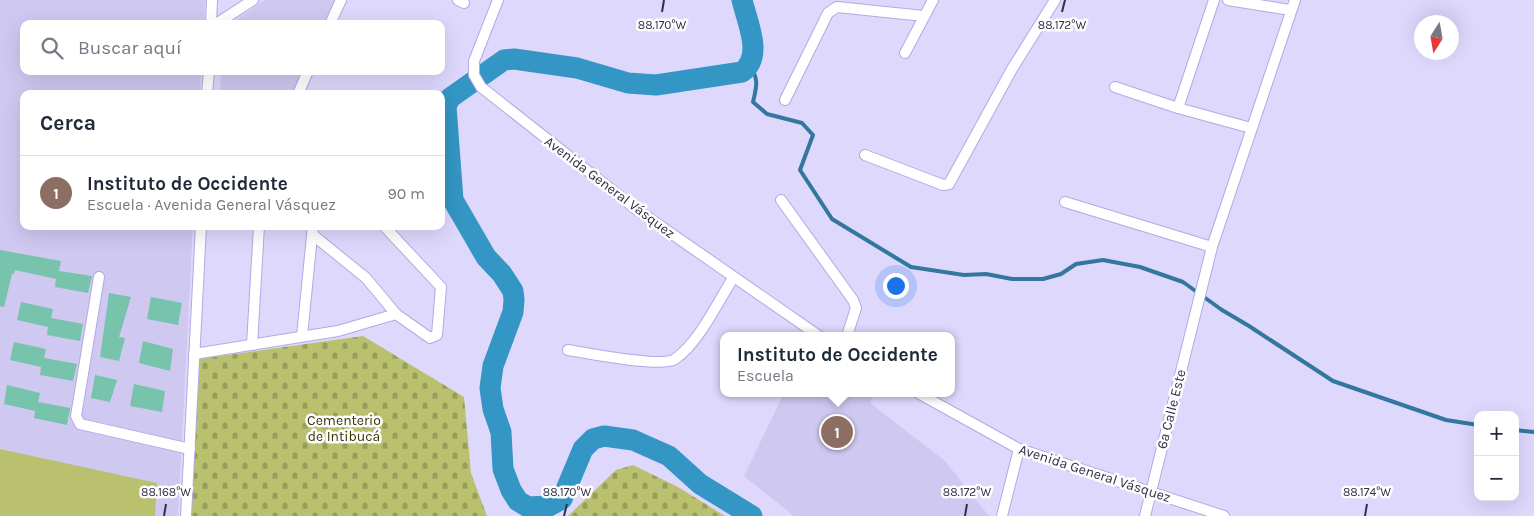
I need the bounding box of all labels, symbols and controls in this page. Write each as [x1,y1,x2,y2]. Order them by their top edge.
north arrow [1414,15,1459,60]
text: 88.170°W [638,18,686,32]
text: 88.172°W [1038,18,1086,32]
search box [20,20,445,75]
icon: search [38,34,66,62]
text: Buscar aquí [78,37,182,59]
text: Cerca [40,111,96,135]
street label: Avenida General Vásquez [541,133,678,242]
text: Instituto de Occidente [87,173,288,195]
text: 1 [53,184,59,203]
text: 90 m [387,184,425,203]
text: Escuela · Avenida General Vásquez [87,195,336,214]
your location [883,273,909,299]
popup [720,332,955,397]
text: Instituto de Occidente [737,344,938,366]
text: Escuela [737,366,794,385]
street label: 6a Calle Este [1153,368,1190,451]
map controls [1474,411,1519,501]
button: + [1474,411,1519,456]
park label: Cementerio de Intibucá [307,412,381,445]
pin: 1 [821,413,853,451]
street label: Avenida General Vásquez [1017,441,1173,506]
button: − [1474,456,1519,501]
text: 88.168°W [141,485,191,499]
text: 88.170°W [543,485,591,499]
text: 88.172°W [943,485,991,499]
text: 88.174°W [1343,485,1391,499]

